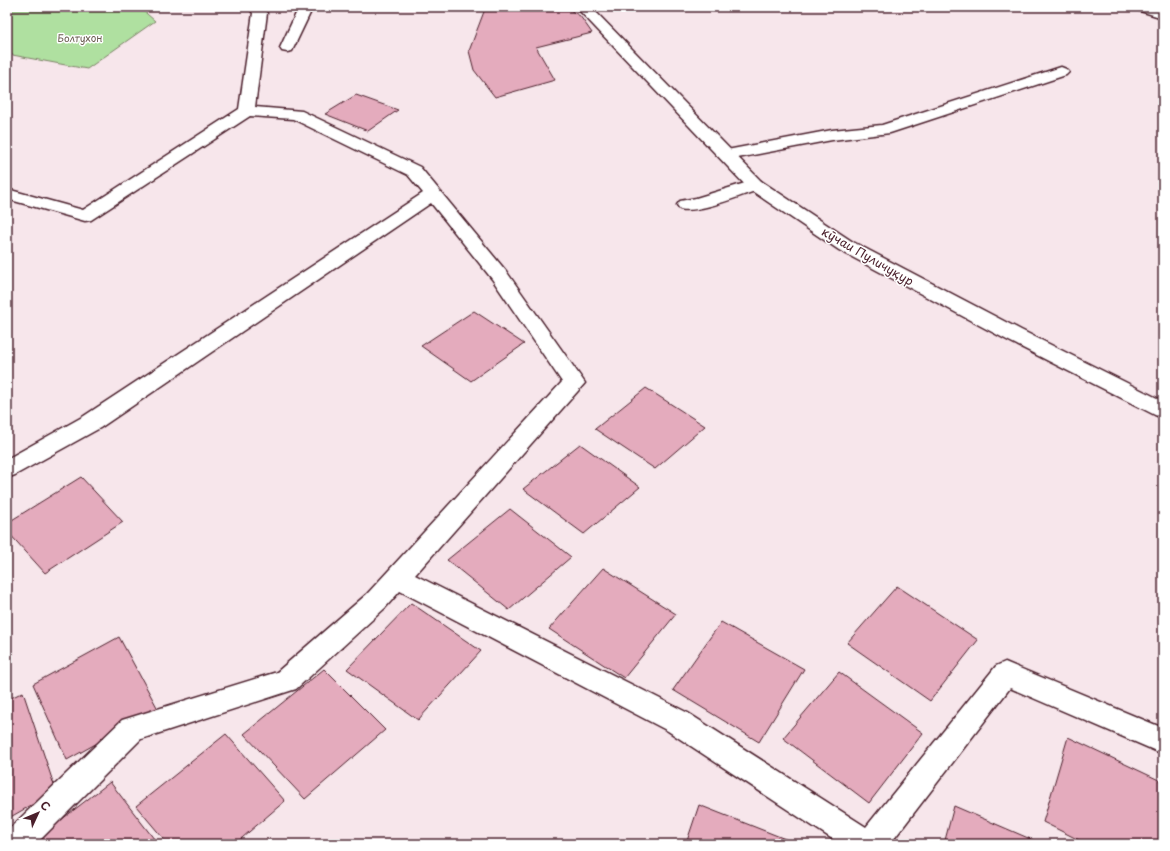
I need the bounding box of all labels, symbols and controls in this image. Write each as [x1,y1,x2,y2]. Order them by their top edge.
park label: Болтухон [58,30,102,45]
street label: кӯчаи Пуличуқур [819,222,917,290]
north arrow [18,793,58,833]
text: С [37,797,55,815]

